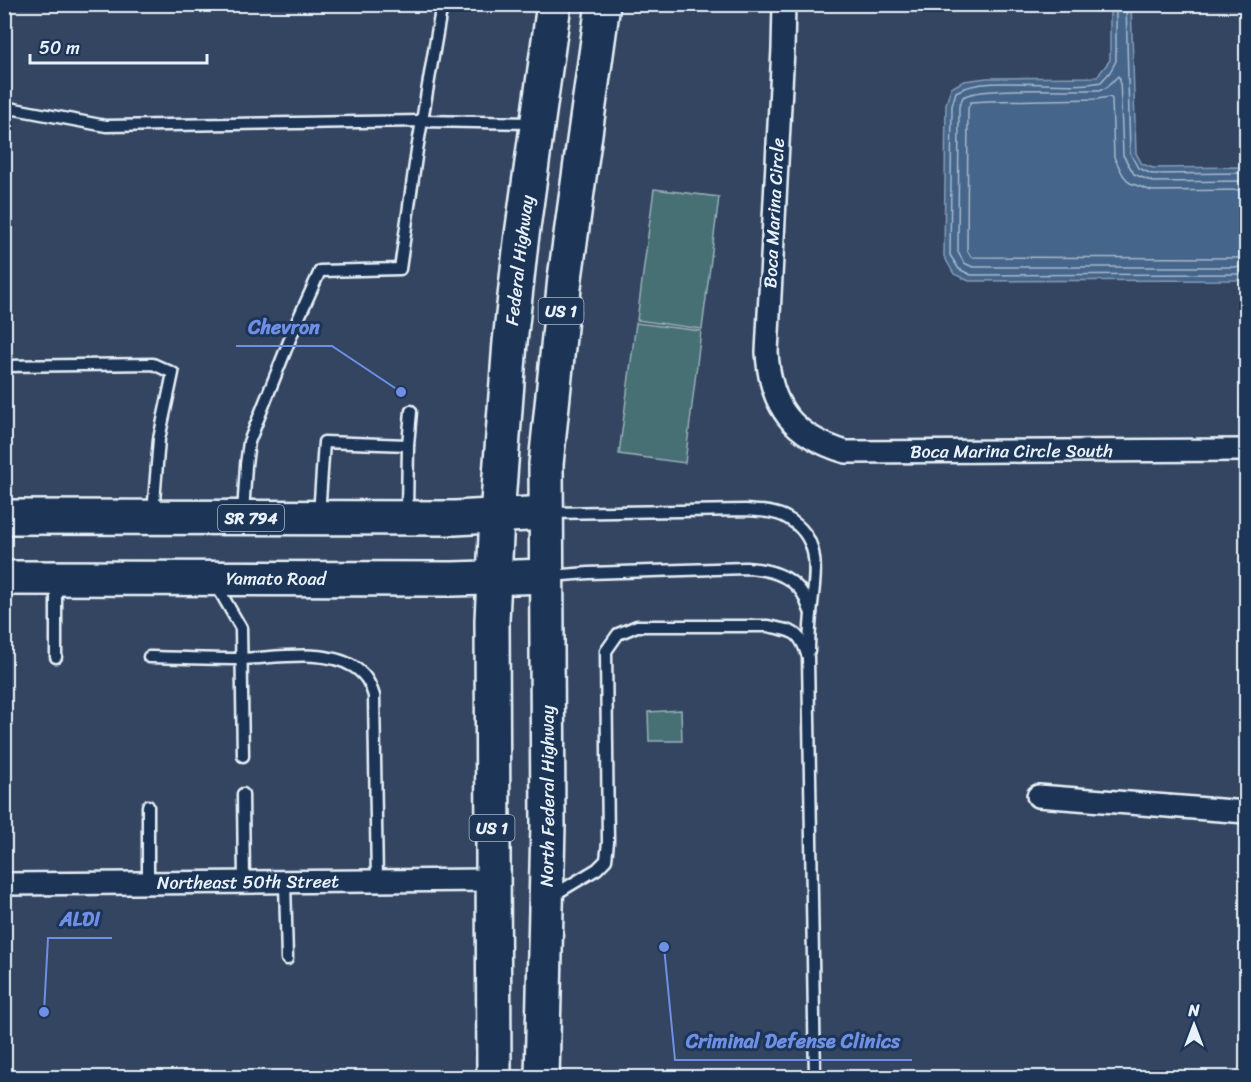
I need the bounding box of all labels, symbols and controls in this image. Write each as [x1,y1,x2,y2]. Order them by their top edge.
scale bar [30,27,207,65]
text: 50 m [39,32,80,64]
street label: Boca Marina Circle [754,137,794,289]
street label: Federal Highway [496,192,543,327]
road number: US 1 [538,298,584,324]
callout: Chevron [236,308,332,346]
text: Chevron [247,310,320,345]
street label: Boca Marina Circle South [910,435,1113,468]
road number: SR 794 [218,505,284,531]
street label: Yamato Road [226,562,328,595]
street label: North Federal Highway [531,704,564,887]
road number: US 1 [470,815,514,841]
street label: Northeast 50th Street [157,865,339,899]
callout: ALDI [48,900,112,938]
text: ALDI [59,902,101,937]
north arrow [1164,995,1224,1055]
text: N [1187,996,1200,1025]
callout: Criminal Defense Clinics [675,1022,912,1060]
text: Criminal Defense Clinics [685,1024,901,1059]

